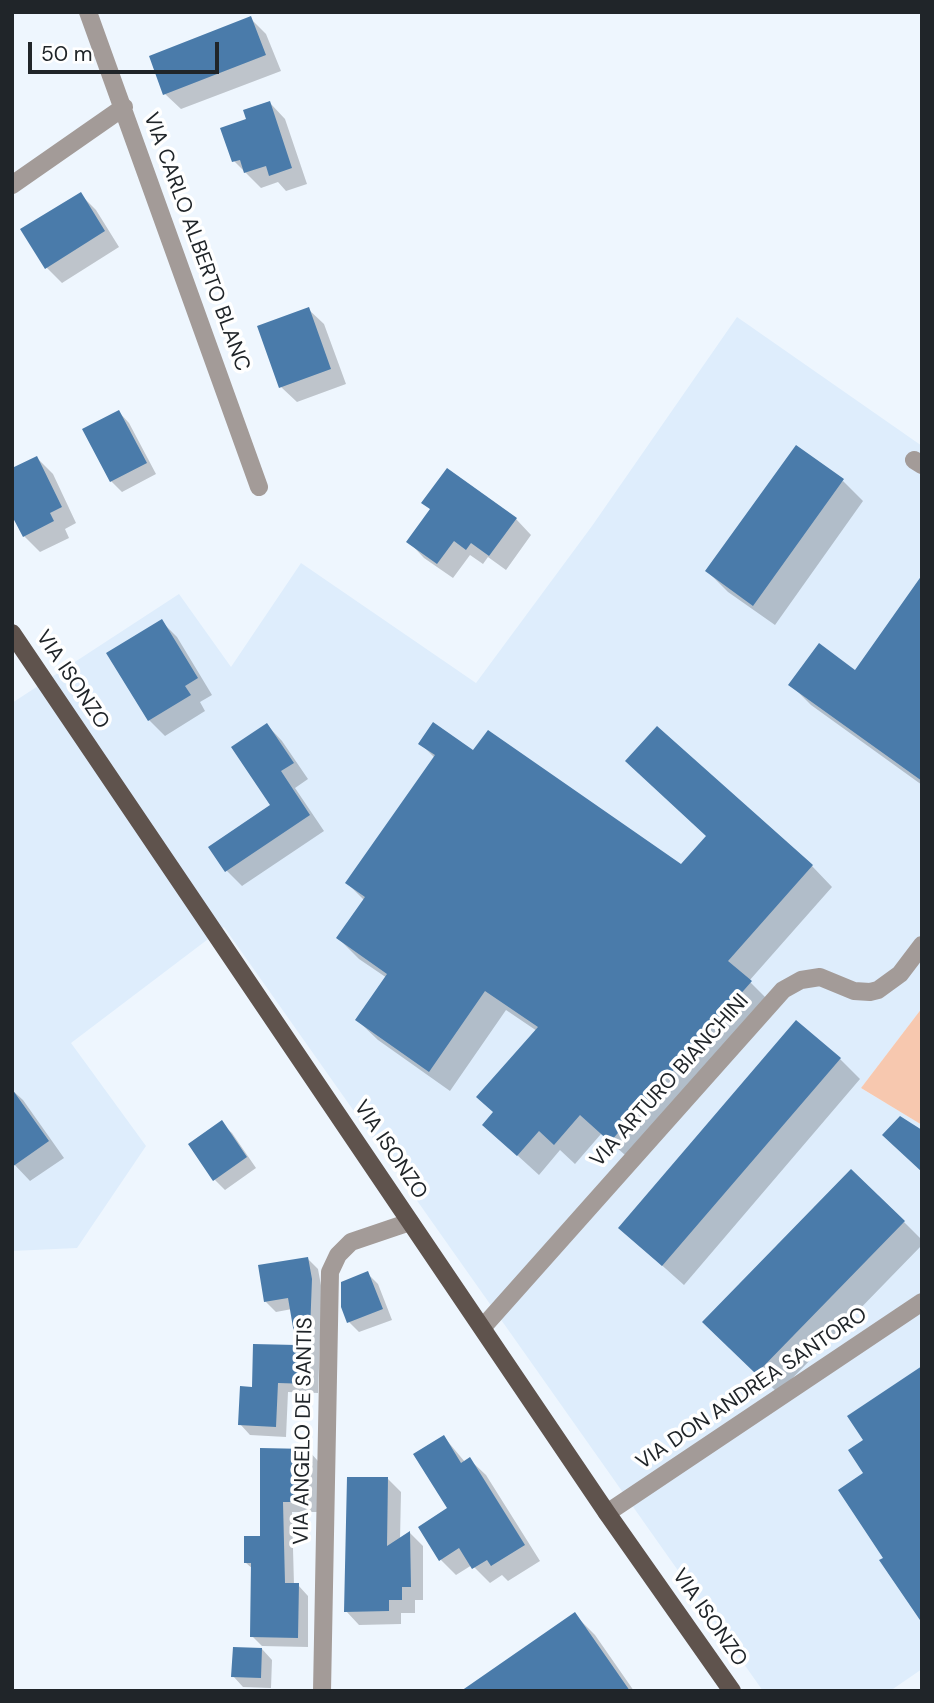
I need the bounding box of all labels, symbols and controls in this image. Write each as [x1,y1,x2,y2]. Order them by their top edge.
scale bar [32,28,222,72]
text: 50 m [41,40,92,68]
street label: VIA CARLO ALBERTO BLANC [137,109,255,375]
street label: VIA ISONZO [30,626,114,734]
street label: VIA ARTURO BIANCHINI [586,989,754,1173]
street label: VIA ISONZO [348,1096,432,1204]
street label: VIA DON ANDREA SANTORO [632,1302,872,1476]
street label: VIA ANGELO DE SANTIS [289,1317,319,1545]
street label: VIA ISONZO [666,1564,752,1672]

